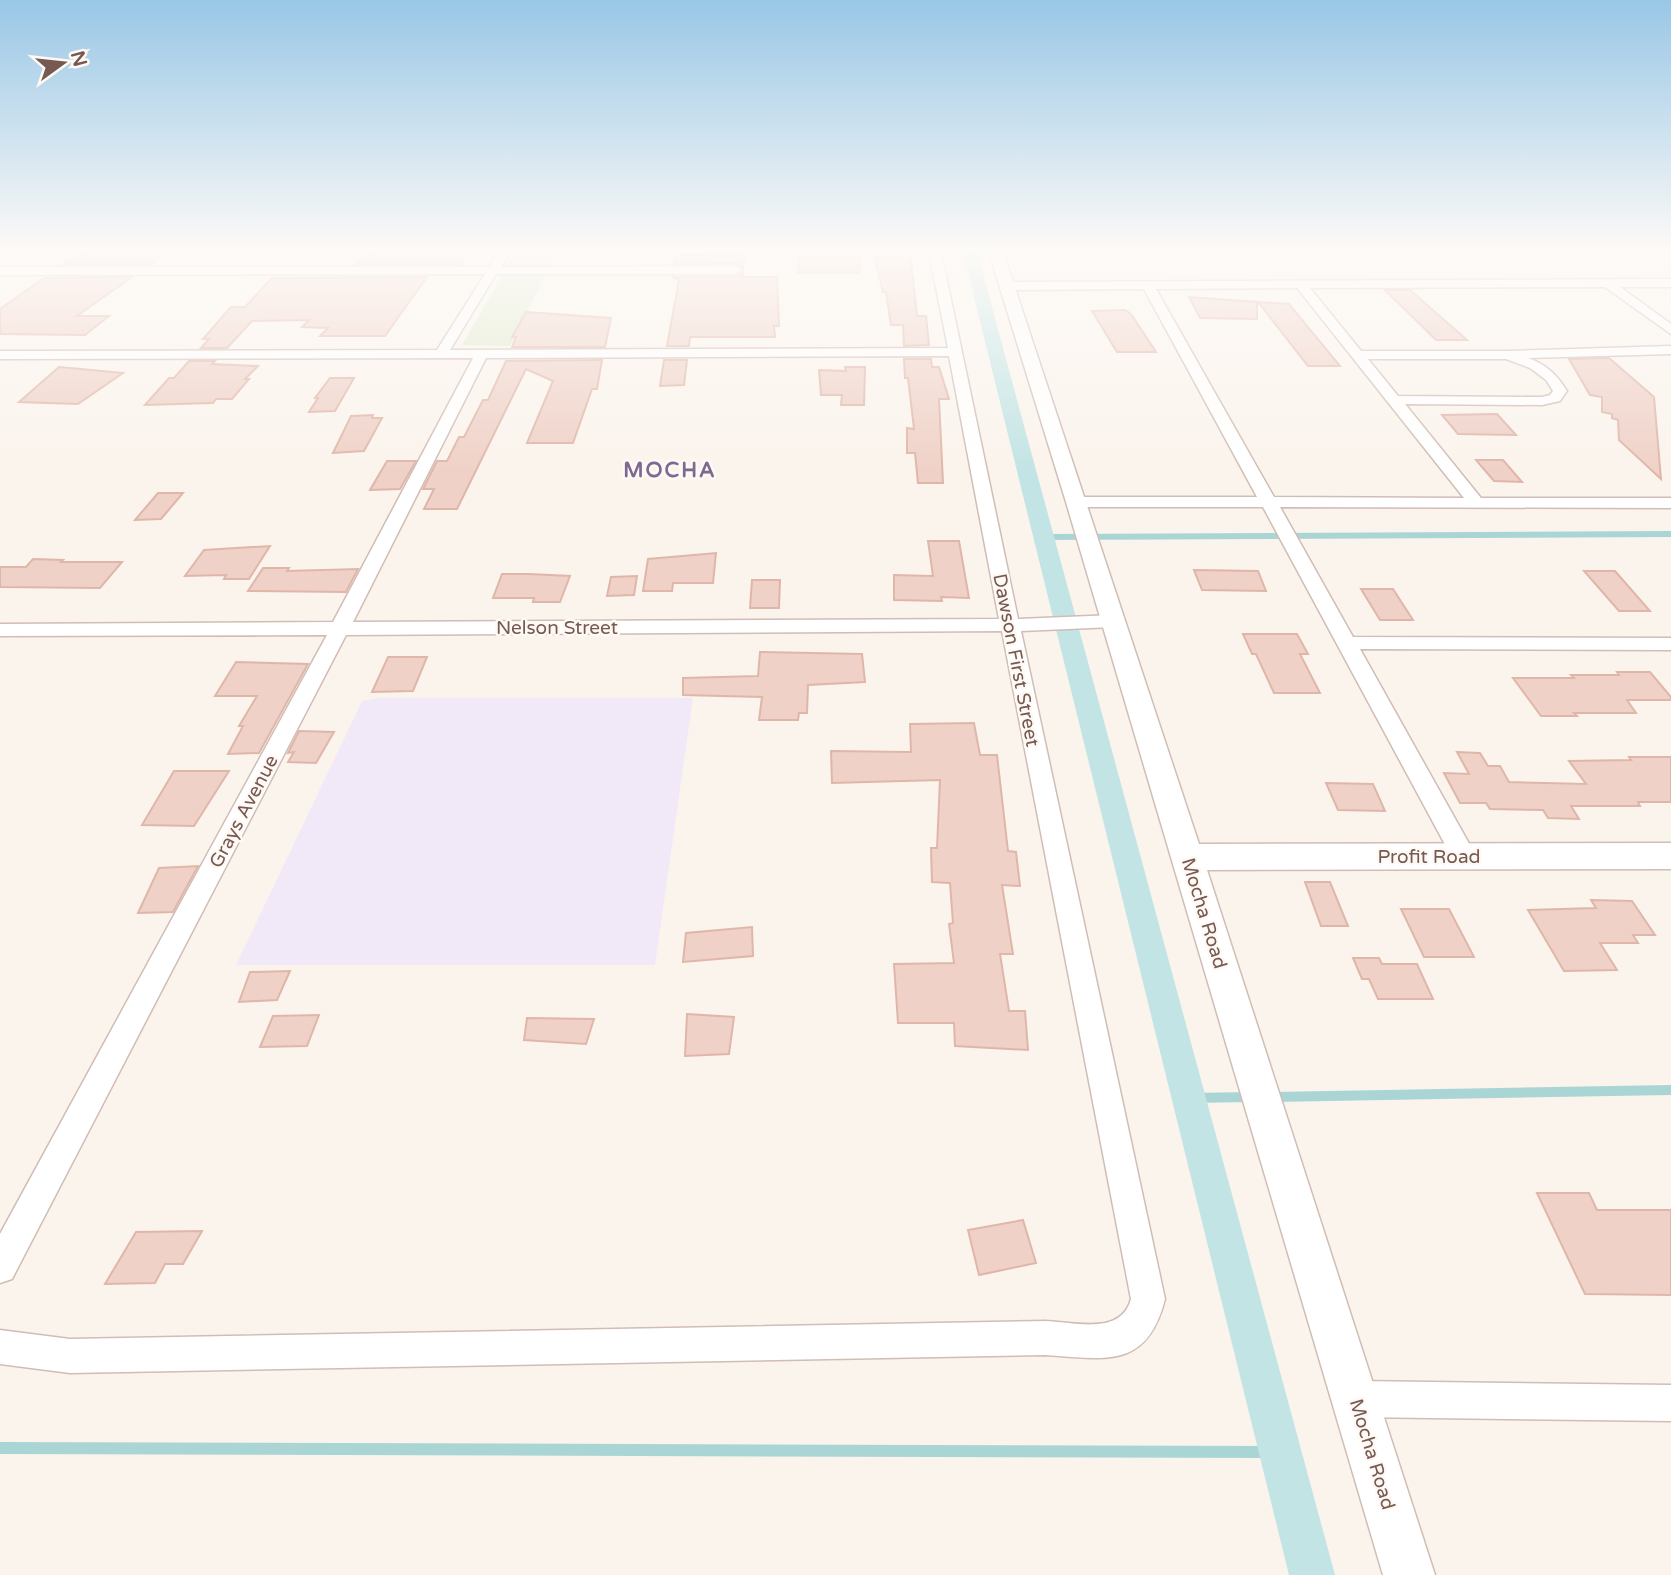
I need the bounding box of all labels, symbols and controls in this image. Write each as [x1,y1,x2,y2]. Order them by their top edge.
north arrow [28,28,98,98]
text: N [66,49,91,69]
district label: MOCHA [623,458,717,483]
street label: Dawson First Street [988,572,1044,749]
street label: Nelson Street [496,617,618,639]
street label: Grays Avenue [205,751,283,872]
street label: Profit Road [1377,846,1481,868]
street label: Mocha Road [1177,855,1231,971]
street label: Mocha Road [1345,1396,1399,1512]

